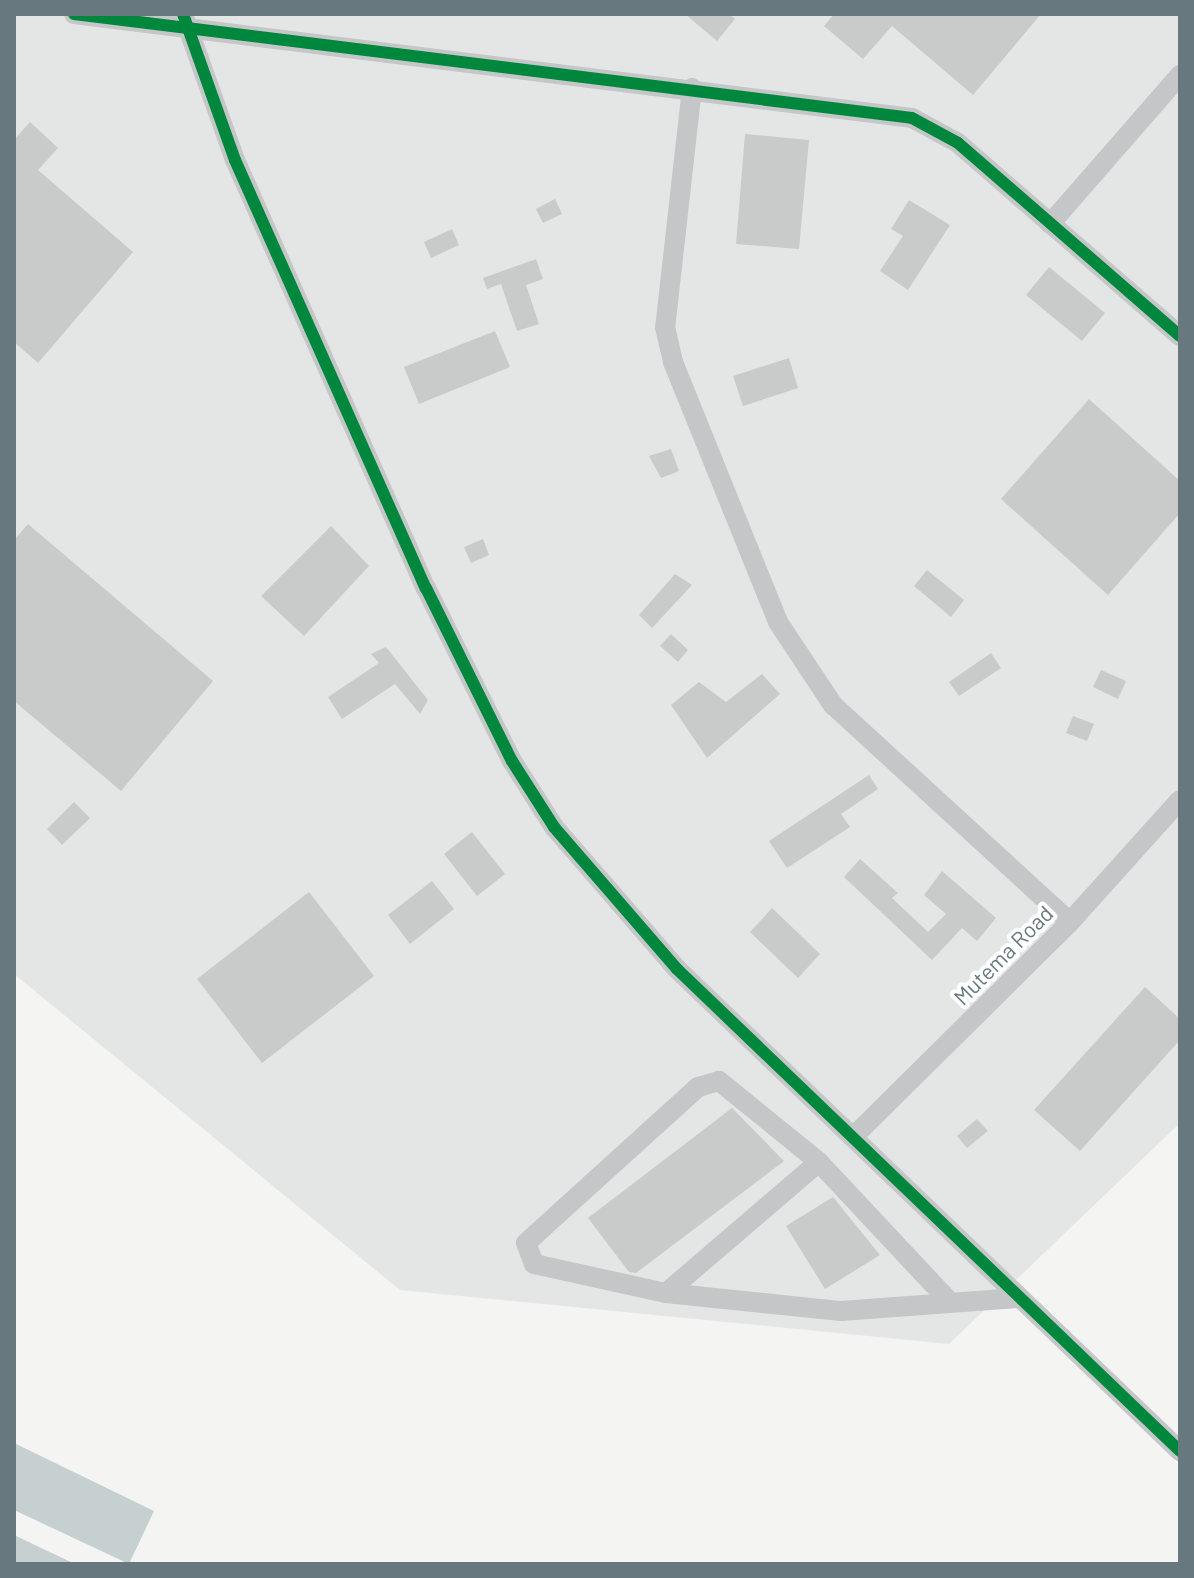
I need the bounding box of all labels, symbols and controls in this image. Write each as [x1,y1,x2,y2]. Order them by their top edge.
street label: Mutema Road [948,900,1058,1010]

